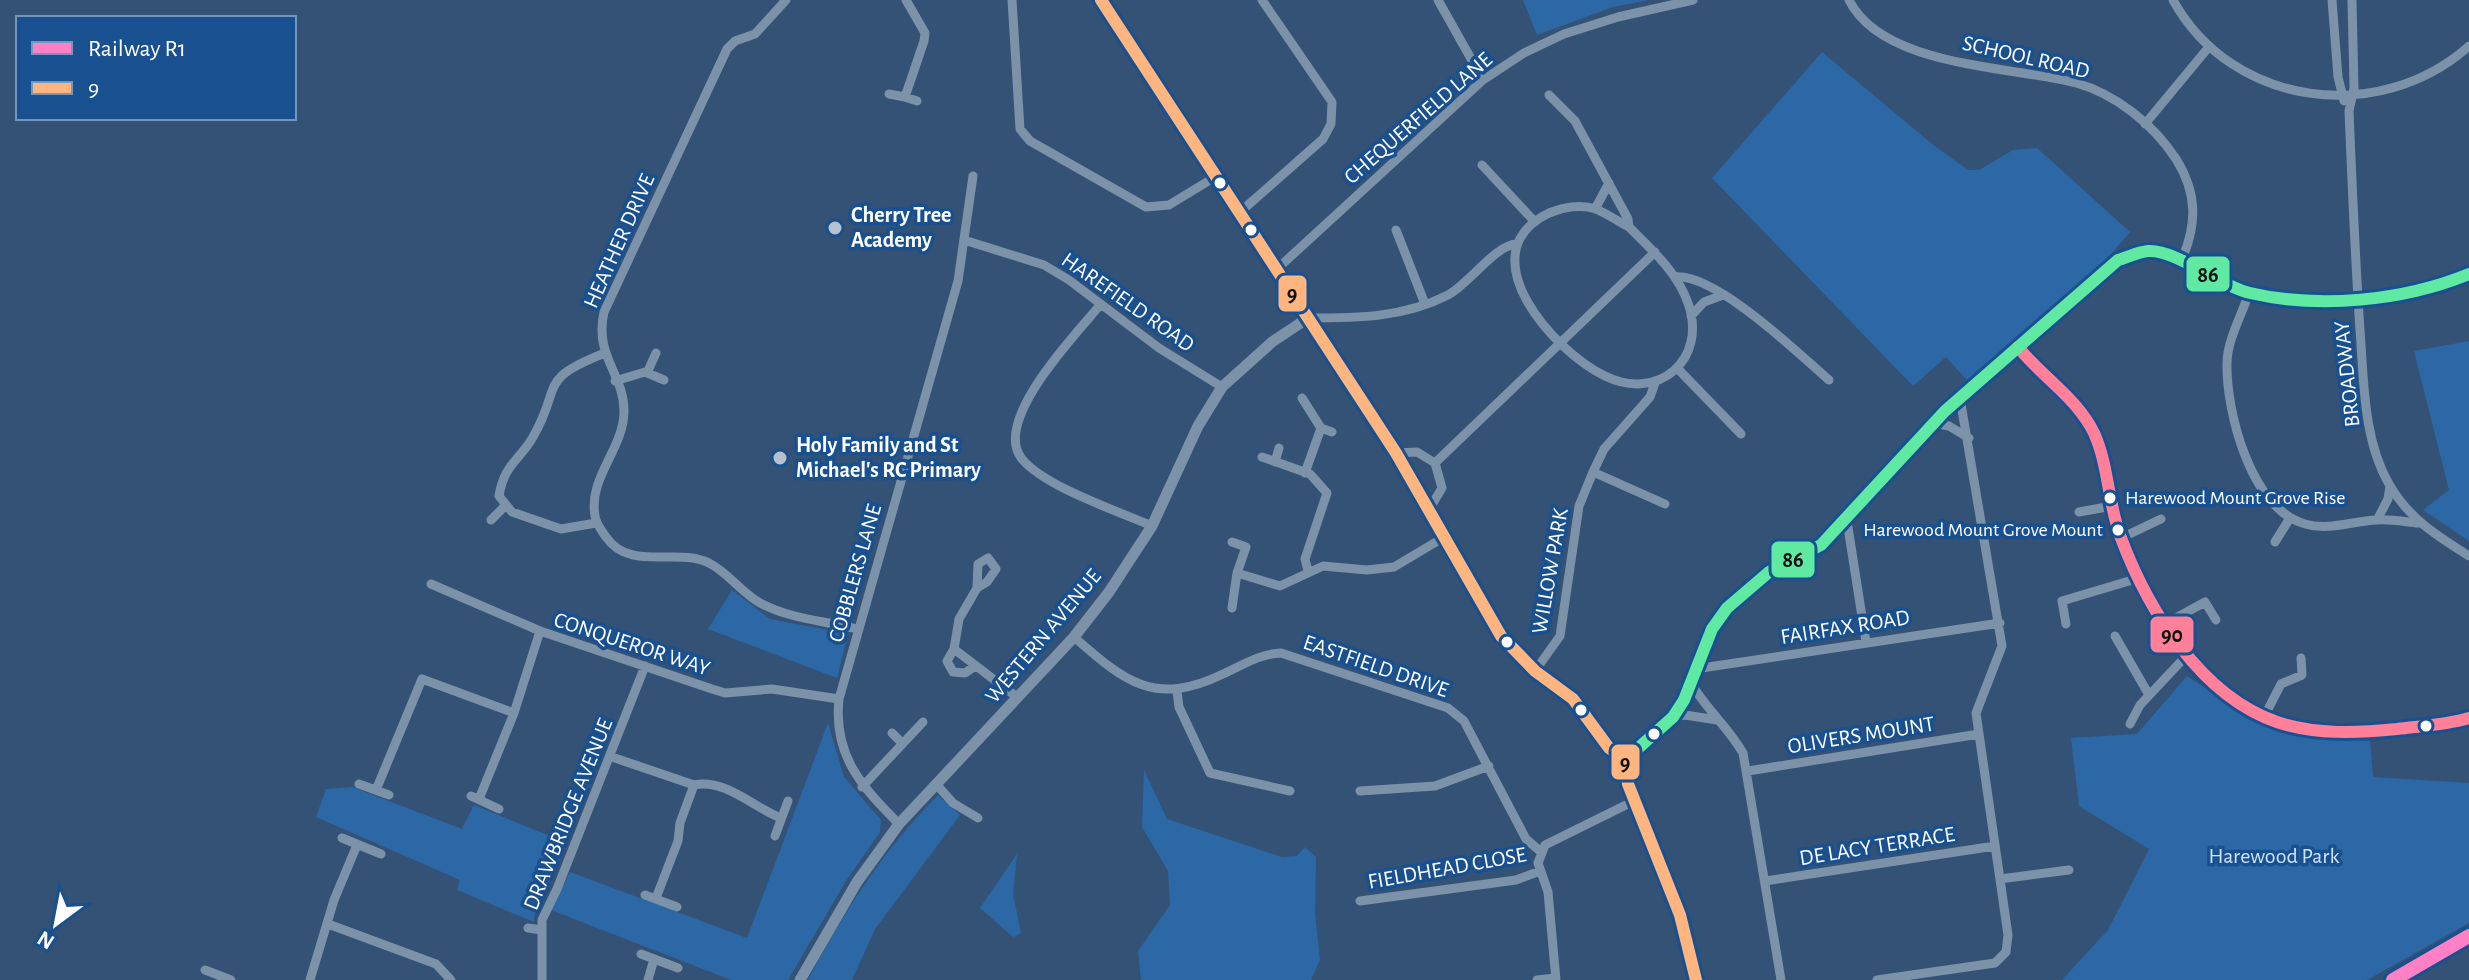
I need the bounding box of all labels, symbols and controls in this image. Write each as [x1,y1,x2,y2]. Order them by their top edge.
legend [16,16,296,120]
street label: SCHOOL ROAD [1960,32,2092,82]
text: Railway R1 [88,37,186,61]
street label: CHEQUERFIELD LANE [1340,48,1496,188]
text: 9 [88,77,99,101]
street label: HEATHER DRIVE [580,170,659,311]
unlabelled marker [1212,175,1228,191]
place label: Cherry Tree Academy [851,204,951,252]
marker: Cherry Tree Academy [826,219,844,237]
unlabelled marker [1243,222,1259,238]
street label: HAREFIELD ROAD [1058,248,1198,356]
line badge: 86 [2185,255,2231,293]
text: 86 [2197,264,2219,286]
line badge: 9 [1277,274,1308,313]
text: 9 [1287,283,1297,305]
street label: BROADWAY [2330,320,2364,428]
place label: Holy Family and St Michael's RC Primary [796,434,981,482]
marker: Holy Family and St Michael's RC Primary [771,449,789,467]
place label: Harewood Mount Grove Rise [2125,488,2346,508]
marker: Harewood Mount Grove Rise [2102,490,2118,506]
street label: COBBLERS LANE [825,501,885,645]
street label: WILLOW PARK [1528,505,1572,636]
place label: Harewood Mount Grove Mount [1863,520,2104,540]
marker: Harewood Mount Grove Mount [2110,522,2126,538]
line badge: 86 [1770,540,1816,579]
text: 86 [1782,549,1804,571]
street label: WESTERN AVENUE [981,565,1105,707]
street label: FAIRFAX ROAD [1779,606,1911,648]
street label: CONQUEROR WAY [551,608,713,680]
line badge: 90 [2149,615,2195,654]
text: 90 [2161,624,2183,646]
street label: EASTFIELD DRIVE [1300,631,1452,701]
unlabelled marker [1499,634,1515,650]
unlabelled marker [1573,702,1589,718]
street label: OLIVERS MOUNT [1786,712,1936,757]
street label: DRAWBRIDGE AVENUE [519,715,617,913]
unlabelled marker [2418,718,2434,734]
unlabelled marker [1646,726,1662,742]
line badge: 9 [1610,743,1641,781]
text: 9 [1620,752,1630,774]
street label: DE LACY TERRACE [1798,823,1957,869]
street label: FIELDHEAD CLOSE [1366,843,1528,893]
park label: Harewood Park [2209,845,2339,867]
north arrow [16,884,96,964]
text: N [34,927,58,953]

